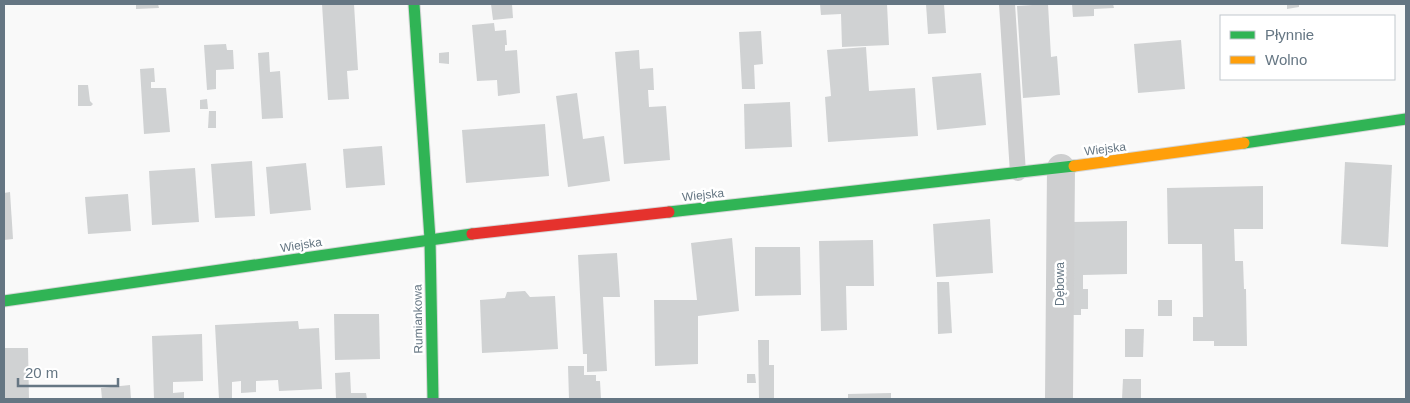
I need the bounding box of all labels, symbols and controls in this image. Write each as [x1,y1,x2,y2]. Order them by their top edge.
legend [1220,15,1395,80]
text: Płynnie [1265,26,1314,43]
text: Wolno [1265,51,1307,68]
street label: Wiejska [1083,139,1127,159]
street label: Wiejska [681,186,725,204]
street label: Wiejska [279,235,323,255]
street label: Dębowa [1053,262,1067,306]
street label: Rumiankowa [410,284,426,354]
scale bar [18,356,118,388]
text: 20 m [25,364,58,381]

